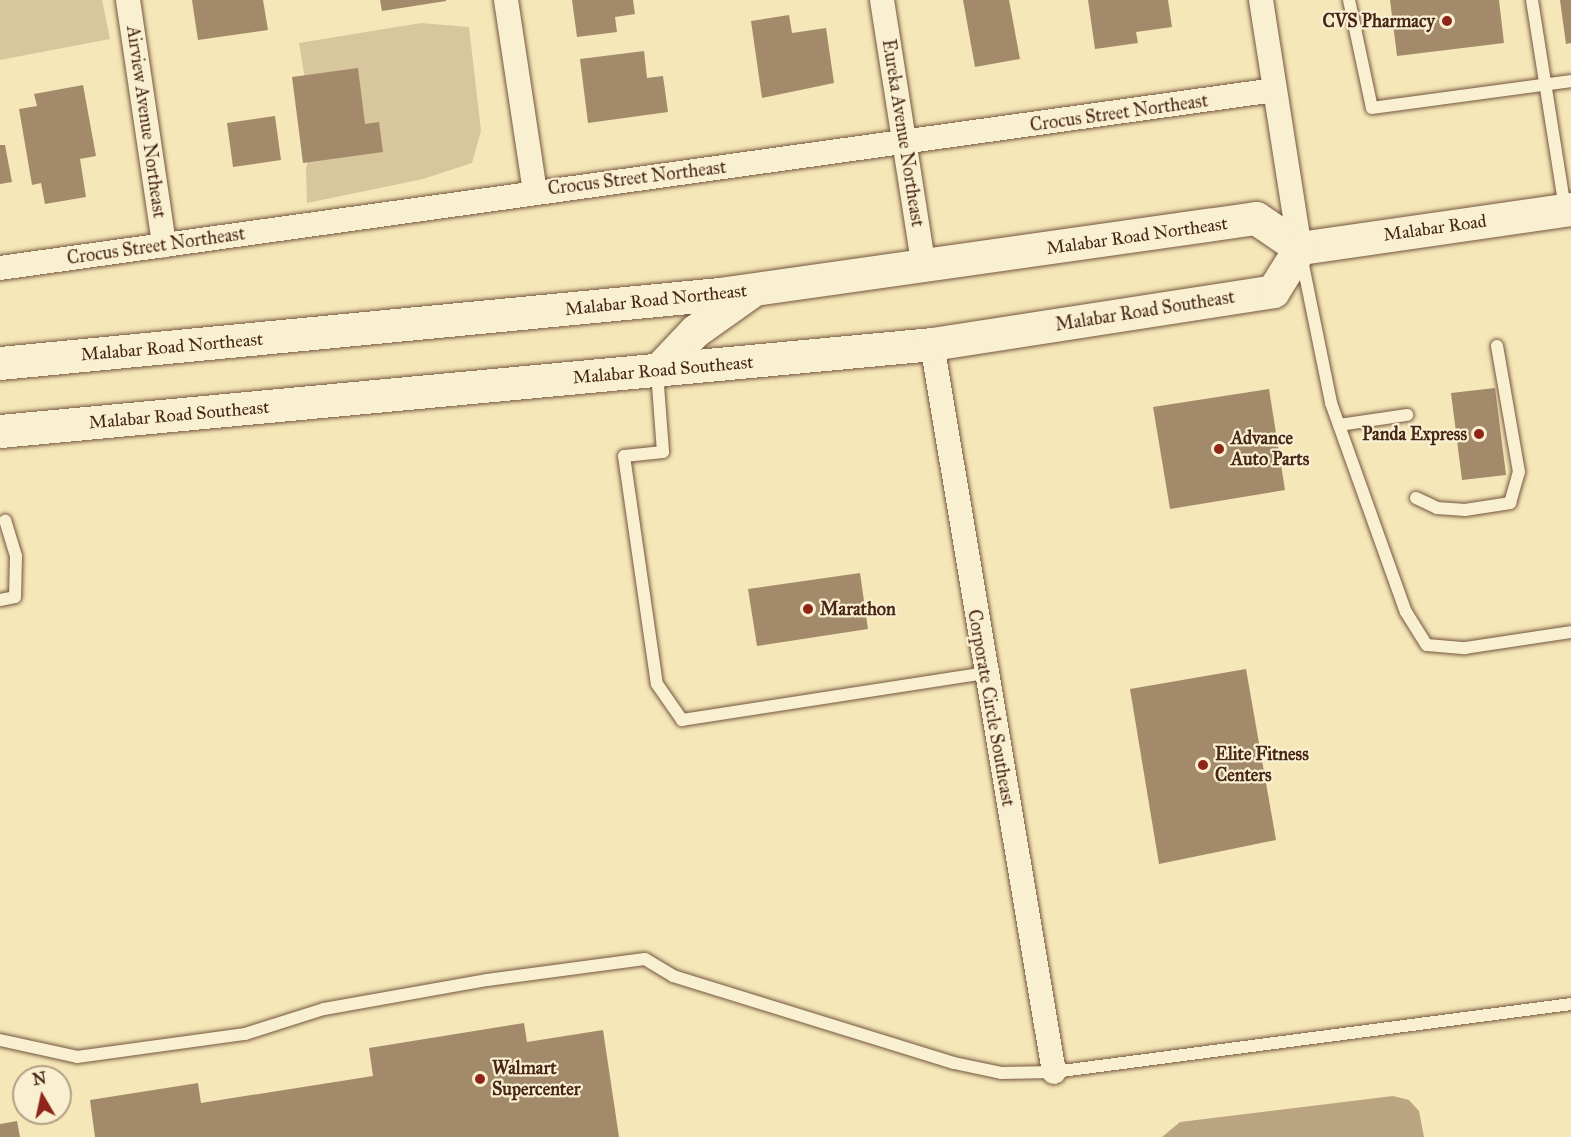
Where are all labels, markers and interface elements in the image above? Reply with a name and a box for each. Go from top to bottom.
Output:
place label: CVS Pharmacy [1323,10,1435,32]
marker: CVS Pharmacy [1440,14,1454,28]
street label: Airview Avenue Northeast [122,24,170,220]
street label: Eureka Avenue Northeast [878,38,928,228]
street label: Crocus Street Northeast [1029,90,1209,136]
street label: Crocus Street Northeast [547,156,727,200]
street label: Malabar Road [1382,210,1488,246]
street label: Malabar Road Northeast [1045,213,1229,259]
street label: Crocus Street Northeast [66,223,246,269]
street label: Malabar Road Northeast [564,280,748,320]
street label: Malabar Road Southeast [1054,286,1236,336]
street label: Malabar Road Northeast [80,328,264,366]
street label: Malabar Road Southeast [572,351,754,389]
street label: Malabar Road Southeast [88,396,270,434]
place label: Panda Express [1362,423,1467,445]
marker: Panda Express [1472,427,1486,441]
place label: Advance Auto Parts [1231,428,1309,470]
marker: Advance Auto Parts [1212,442,1226,456]
place label: Marathon [820,598,896,620]
marker: Marathon [801,602,815,616]
street label: Corporate Circle Southeast [963,608,1019,808]
place label: Elite Fitness Centers [1215,744,1309,786]
marker: Elite Fitness Centers [1196,758,1210,772]
place label: Walmart Supercenter [492,1058,580,1100]
north arrow [12,1065,72,1125]
text: N [31,1068,48,1089]
marker: Walmart Supercenter [473,1072,487,1086]

